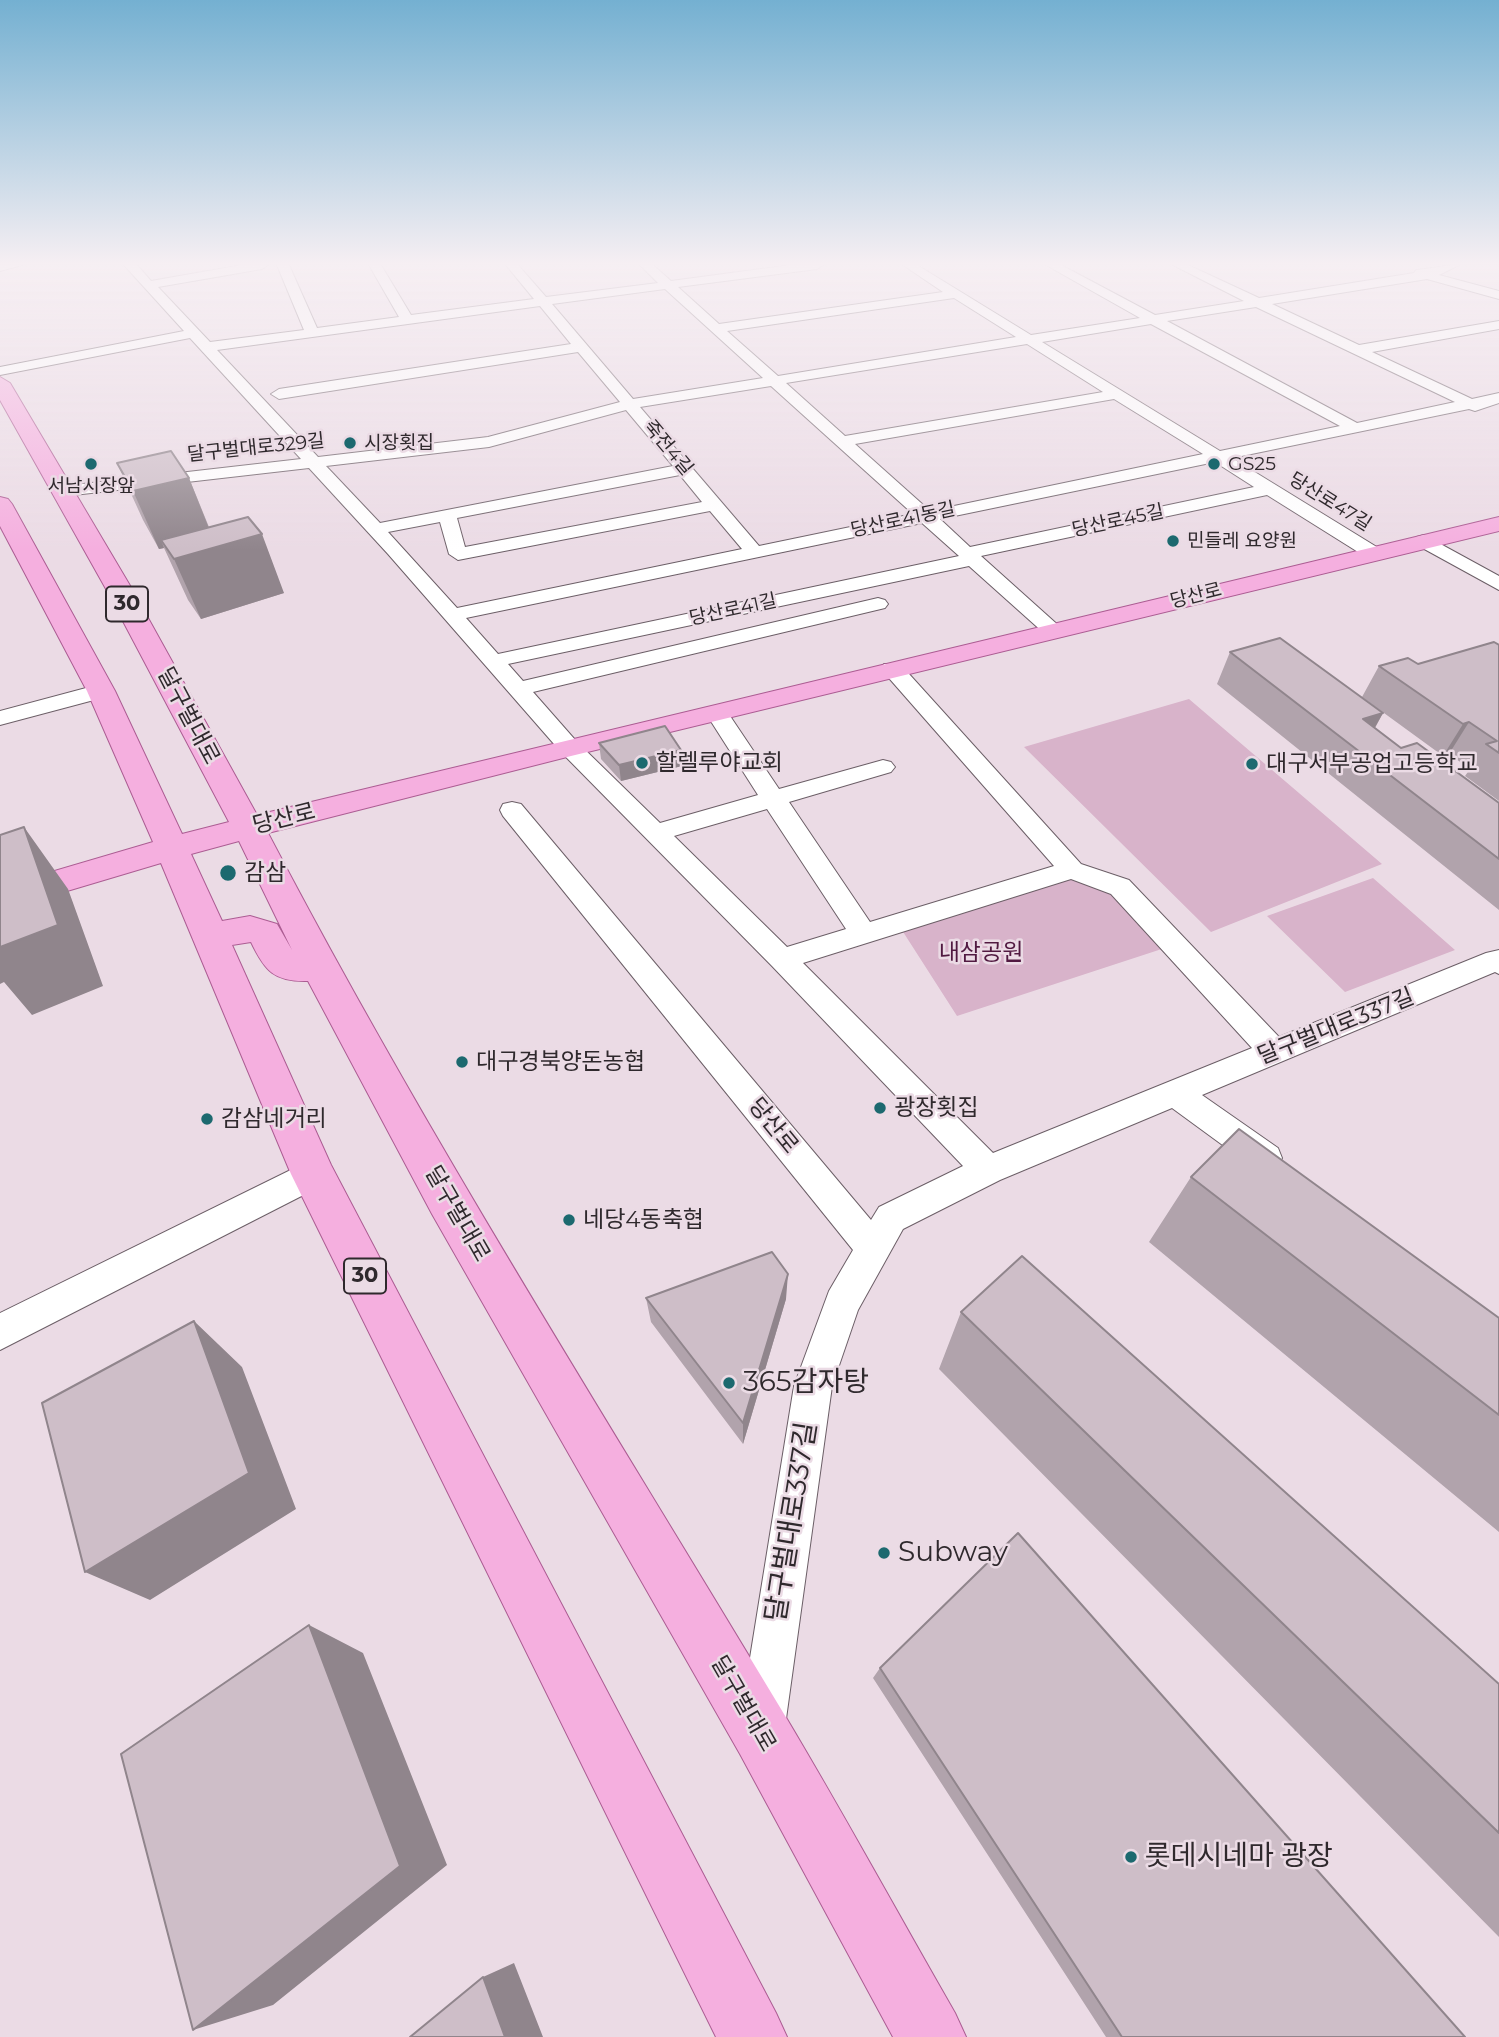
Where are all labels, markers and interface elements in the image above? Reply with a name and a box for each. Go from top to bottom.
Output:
street label: 죽전4길 [638,416,698,480]
street label: 달구벌대로329길 [186,429,326,467]
place label: 시장횟집 [364,432,434,454]
marker: 시장횟집 [342,435,358,451]
place label: GS25 [1228,453,1276,475]
marker: 서남시장앞 [83,456,99,472]
marker: GS25 [1206,456,1222,472]
street label: 당산로47길 [1285,468,1375,536]
place label: 서남시장앞 [47,475,135,497]
street label: 당산로41동길 [849,498,957,542]
street label: 당산로45길 [1070,500,1166,542]
place label: 민들레 요양원 [1187,530,1297,552]
marker: 민들레 요양원 [1165,533,1181,549]
street label: 당산로 [1168,579,1224,613]
road number: 30 [106,586,148,622]
street label: 당산로41길 [687,590,779,630]
street label: 달구벌대로 [151,663,225,769]
place label: 할렐루야교회 [656,749,783,777]
place label: 대구서부공업고등학교 [1266,750,1478,778]
marker: 할렐루야교회 [634,755,650,771]
marker: 대구서부공업고등학교 [1244,756,1260,772]
street label: 당산로 [250,798,318,840]
place label: 감삼 [244,859,286,887]
marker: 감삼 [218,863,238,883]
park label: 내삼공원 [939,939,1023,967]
street label: 달구벌대로337길 [1254,983,1418,1071]
place label: 대구경북양돈농협 [476,1048,645,1076]
marker: 대구경북양돈농협 [454,1054,470,1070]
street label: 당산로 [742,1093,804,1159]
place label: 광장횟집 [894,1094,979,1122]
marker: 광장횟집 [872,1100,888,1116]
place label: 감삼네거리 [221,1105,327,1133]
marker: 감삼네거리 [199,1111,215,1127]
street label: 달구벌대로 [419,1161,495,1267]
place label: 네당4동축협 [583,1206,704,1234]
marker: 네당4동축협 [561,1212,577,1228]
road number: 30 [344,1258,386,1294]
place label: 365감자탕 [743,1366,869,1400]
marker: 365감자탕 [721,1375,737,1391]
street label: 달구벌대로337길 [760,1420,824,1624]
place label: Subway [898,1536,1008,1570]
marker: Subway [876,1545,892,1561]
street label: 달구벌대로 [705,1651,781,1757]
place label: 롯데시네마 광장 [1145,1840,1333,1874]
marker: 롯데시네마 광장 [1123,1849,1139,1865]

